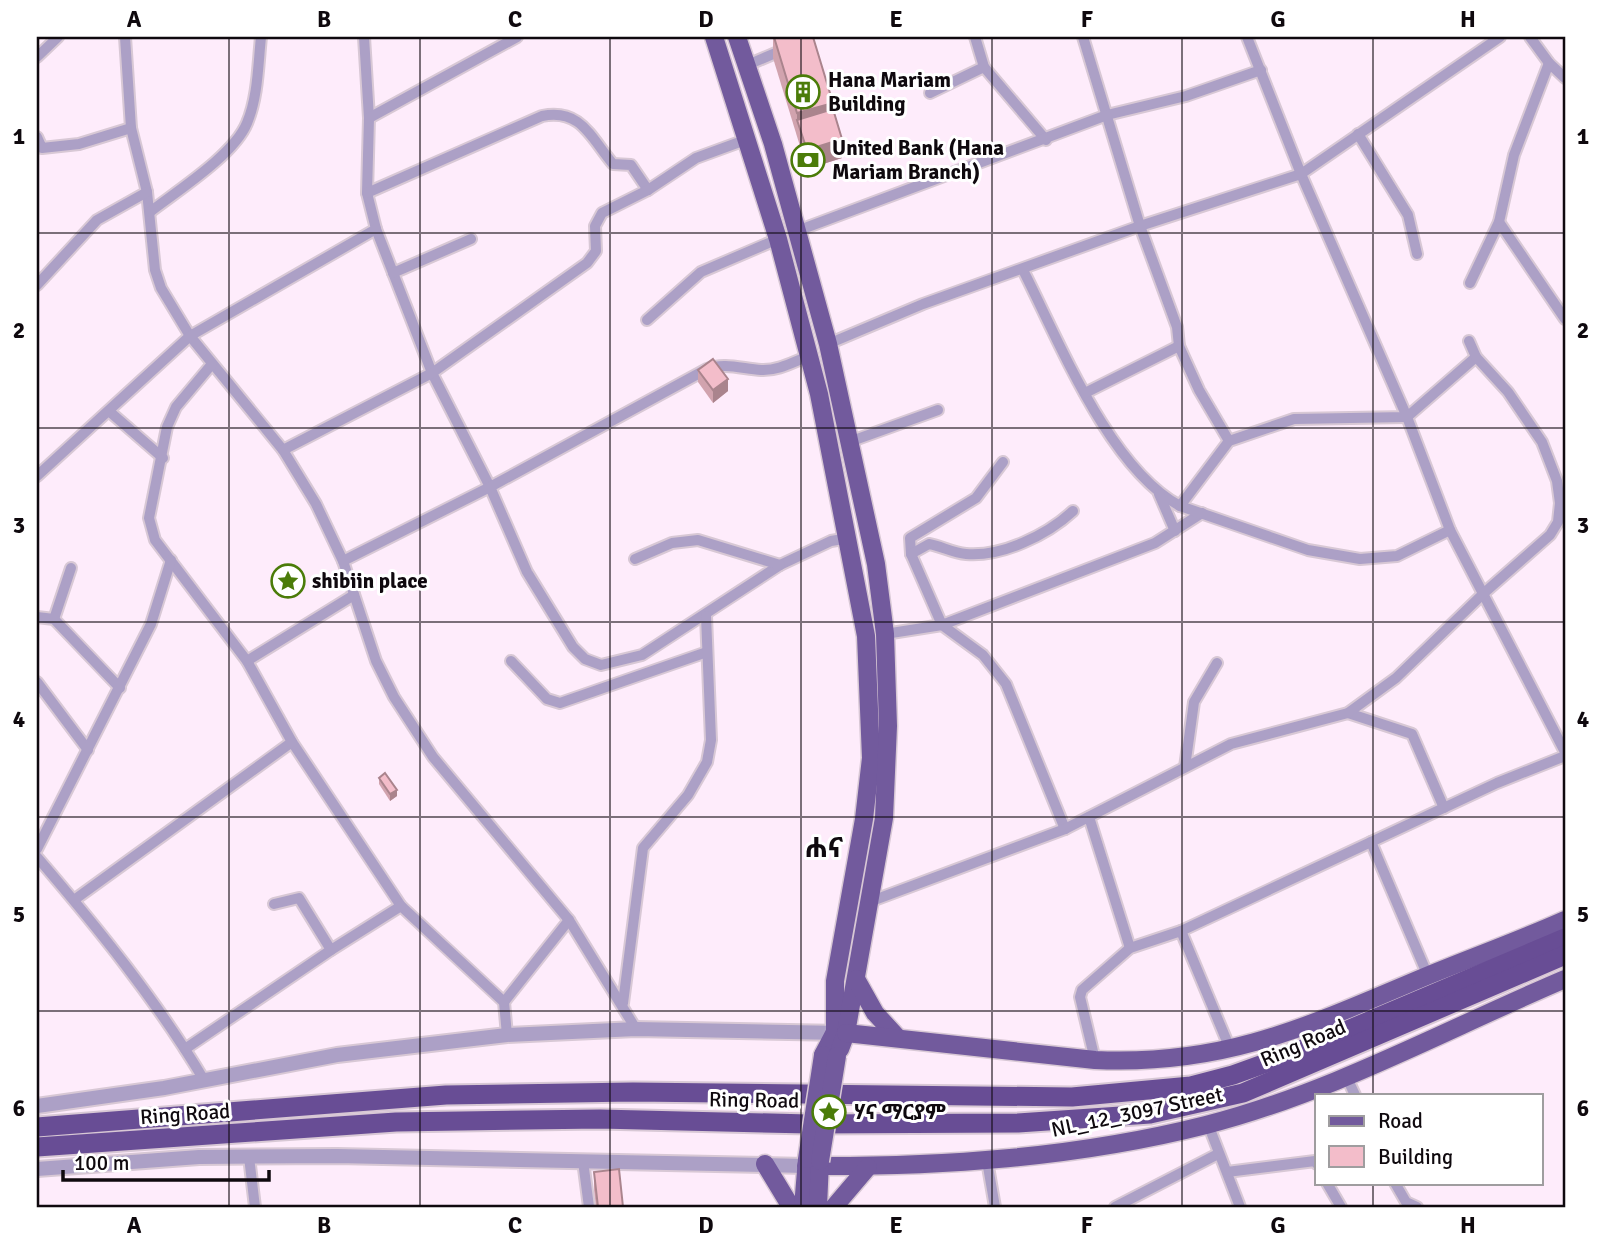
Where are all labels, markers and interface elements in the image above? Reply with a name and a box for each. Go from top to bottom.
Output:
text: A [127,5,142,34]
text: B [317,5,331,34]
text: C [508,5,522,34]
text: D [698,5,714,34]
text: E [889,5,903,34]
text: F [1081,5,1093,34]
text: G [1270,5,1286,34]
text: H [1460,5,1476,34]
place label: Hana Mariam Building [828,67,951,117]
building icon: Hana Mariam Building [784,73,822,111]
text: 1 [13,122,25,151]
text: 1 [1577,122,1589,151]
place label: United Bank (Hana Mariam Branch) [832,135,1004,185]
bank icon: United Bank (Hana Mariam Branch) [789,141,827,179]
text: 2 [13,316,25,345]
text: 2 [1577,316,1589,345]
text: 3 [13,511,25,540]
text: 3 [1577,511,1589,540]
place icon: shibiin place [269,562,307,600]
place label: shibiin place [312,568,428,594]
text: 4 [13,705,25,734]
text: 4 [1577,705,1589,734]
district label: ሐና [805,831,843,865]
text: 5 [13,900,25,929]
text: 5 [1577,900,1589,929]
street label: Ring Road [1256,1013,1350,1073]
street label: NL_12_3097 Street [1049,1081,1225,1143]
street label: Ring Road [709,1086,799,1114]
place icon: ሃና ማርያም [810,1093,848,1131]
text: 6 [13,1094,25,1123]
legend [1315,1094,1542,1184]
text: 6 [1577,1094,1589,1123]
street label: Ring Road [139,1098,231,1130]
place label: ሃና ማርያም [854,1099,946,1125]
text: Road [1378,1108,1423,1134]
scale bar [63,1139,270,1183]
text: Building [1378,1144,1453,1170]
text: 100 m [74,1150,129,1176]
text: A [127,1211,142,1240]
text: B [317,1211,331,1240]
text: C [508,1211,522,1240]
text: D [698,1211,714,1240]
text: E [889,1211,903,1240]
text: F [1081,1211,1093,1240]
text: G [1270,1211,1286,1240]
text: H [1460,1211,1476,1240]

